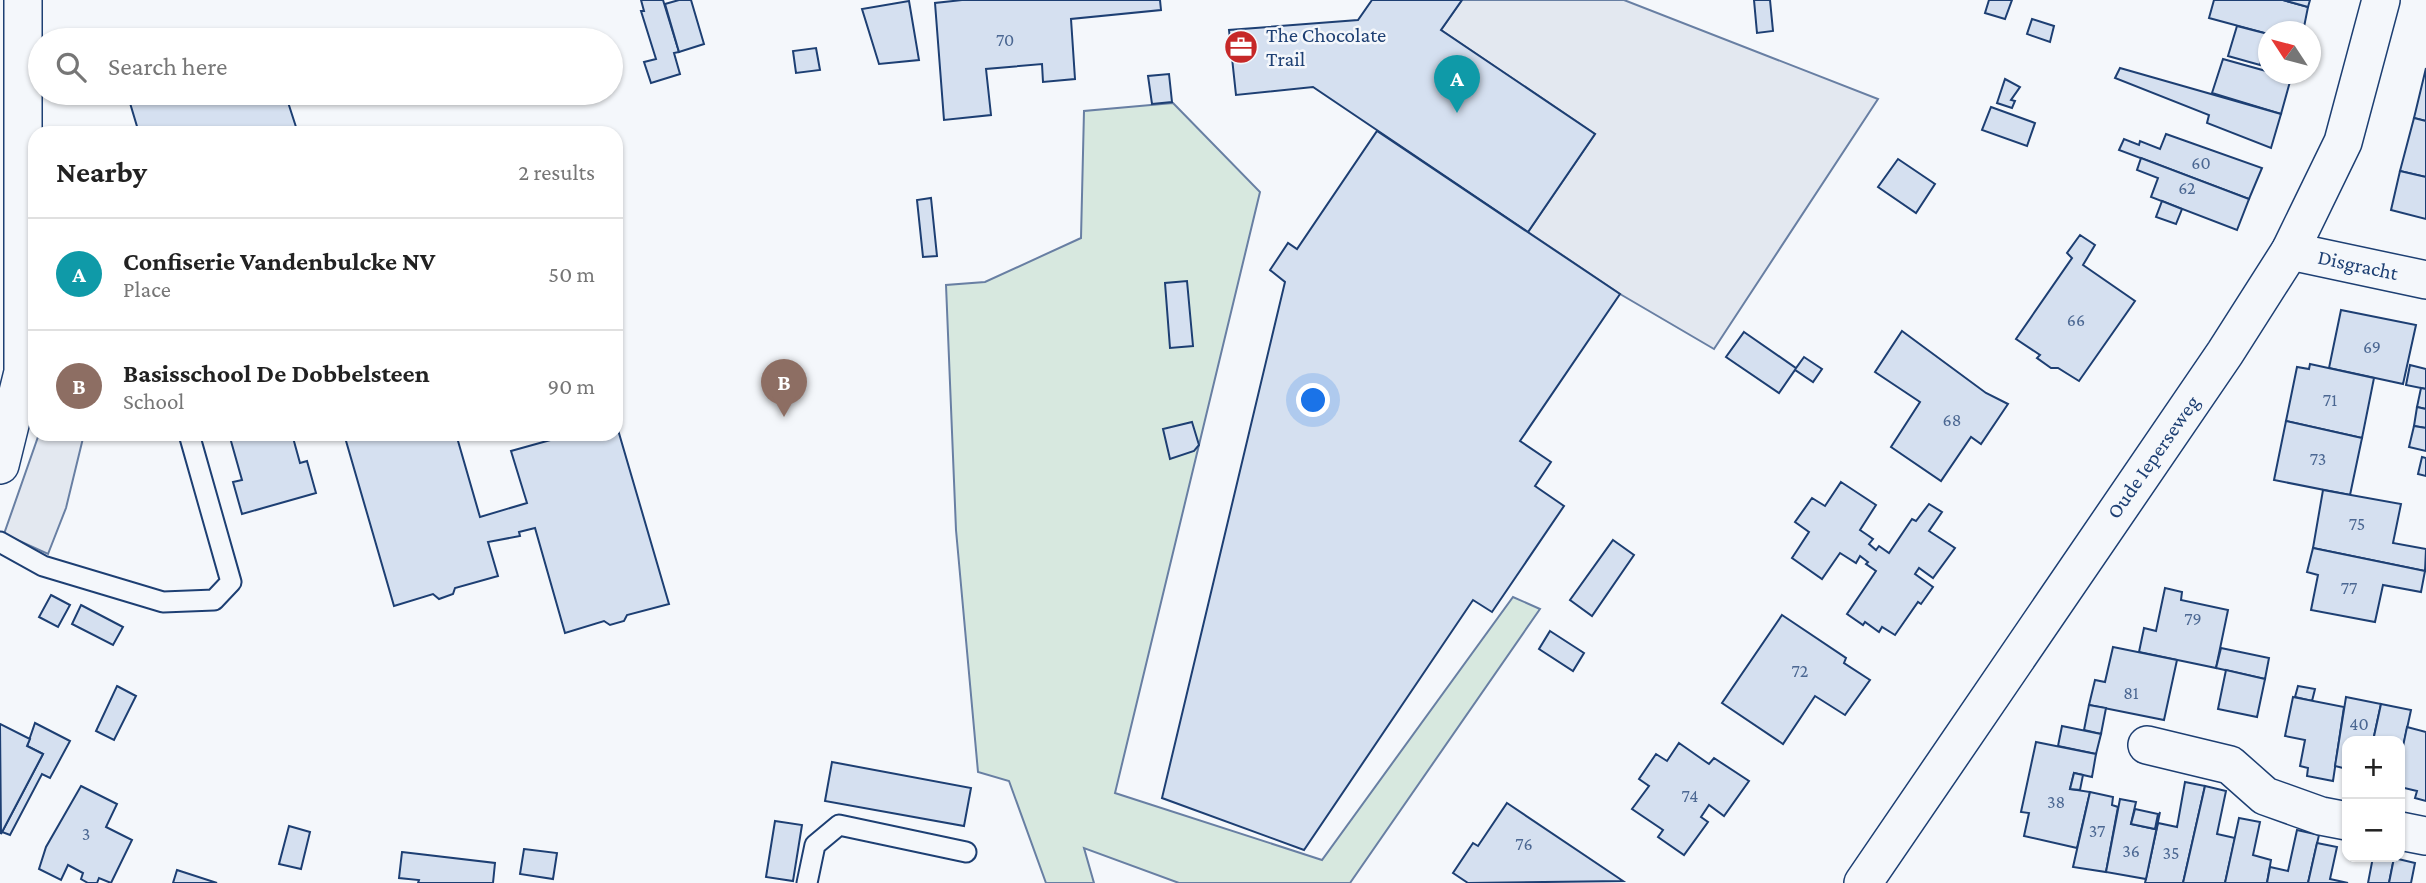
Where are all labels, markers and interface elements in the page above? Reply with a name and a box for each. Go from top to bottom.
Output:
north arrow [2258,21,2321,84]
place label: The Chocolate Trail [1266,23,1386,71]
search box [28,28,623,105]
office icon: The Chocolate Trail [1222,28,1260,66]
house number: 70 [996,30,1014,50]
icon: search [52,48,90,86]
text: Search here [108,52,227,81]
pin: A [1434,55,1480,113]
house number: 60 [2191,153,2211,173]
text: Nearby [56,155,147,188]
text: 2 results [518,159,595,185]
house number: 62 [2178,178,2196,198]
street label: Disgracht [2316,245,2401,285]
text: Confiserie Vandenbulcke NV [123,247,435,276]
text: A [72,261,86,287]
text: 50 m [548,261,595,287]
text: Place [123,276,171,302]
house number: 66 [2067,310,2085,330]
house number: 69 [2363,337,2381,357]
text: Basisschool De Dobbelsteen [123,359,430,388]
pin: B [761,359,807,417]
text: B [72,373,86,399]
text: 90 m [548,373,595,399]
your location [1296,383,1330,417]
text: School [123,388,184,414]
house number: 71 [2323,390,2337,410]
street label: Oude Ieperseweg [2102,391,2204,523]
house number: 68 [1943,410,1961,430]
house number: 73 [2310,449,2326,469]
house number: 75 [2349,514,2365,534]
house number: 77 [2341,578,2357,598]
house number: 79 [2184,609,2202,629]
house number: 72 [1792,661,1808,681]
house number: 81 [2123,683,2139,703]
house number: 40 [2349,714,2369,734]
map controls [2342,736,2405,862]
button: + [2342,736,2405,799]
house number: 74 [1682,786,1698,806]
house number: 38 [2047,792,2065,812]
button: − [2342,799,2405,862]
house number: 37 [2089,821,2105,841]
house number: 3 [82,824,90,844]
house number: 76 [1515,834,1533,854]
house number: 36 [2122,841,2140,861]
house number: 35 [2162,843,2180,863]

